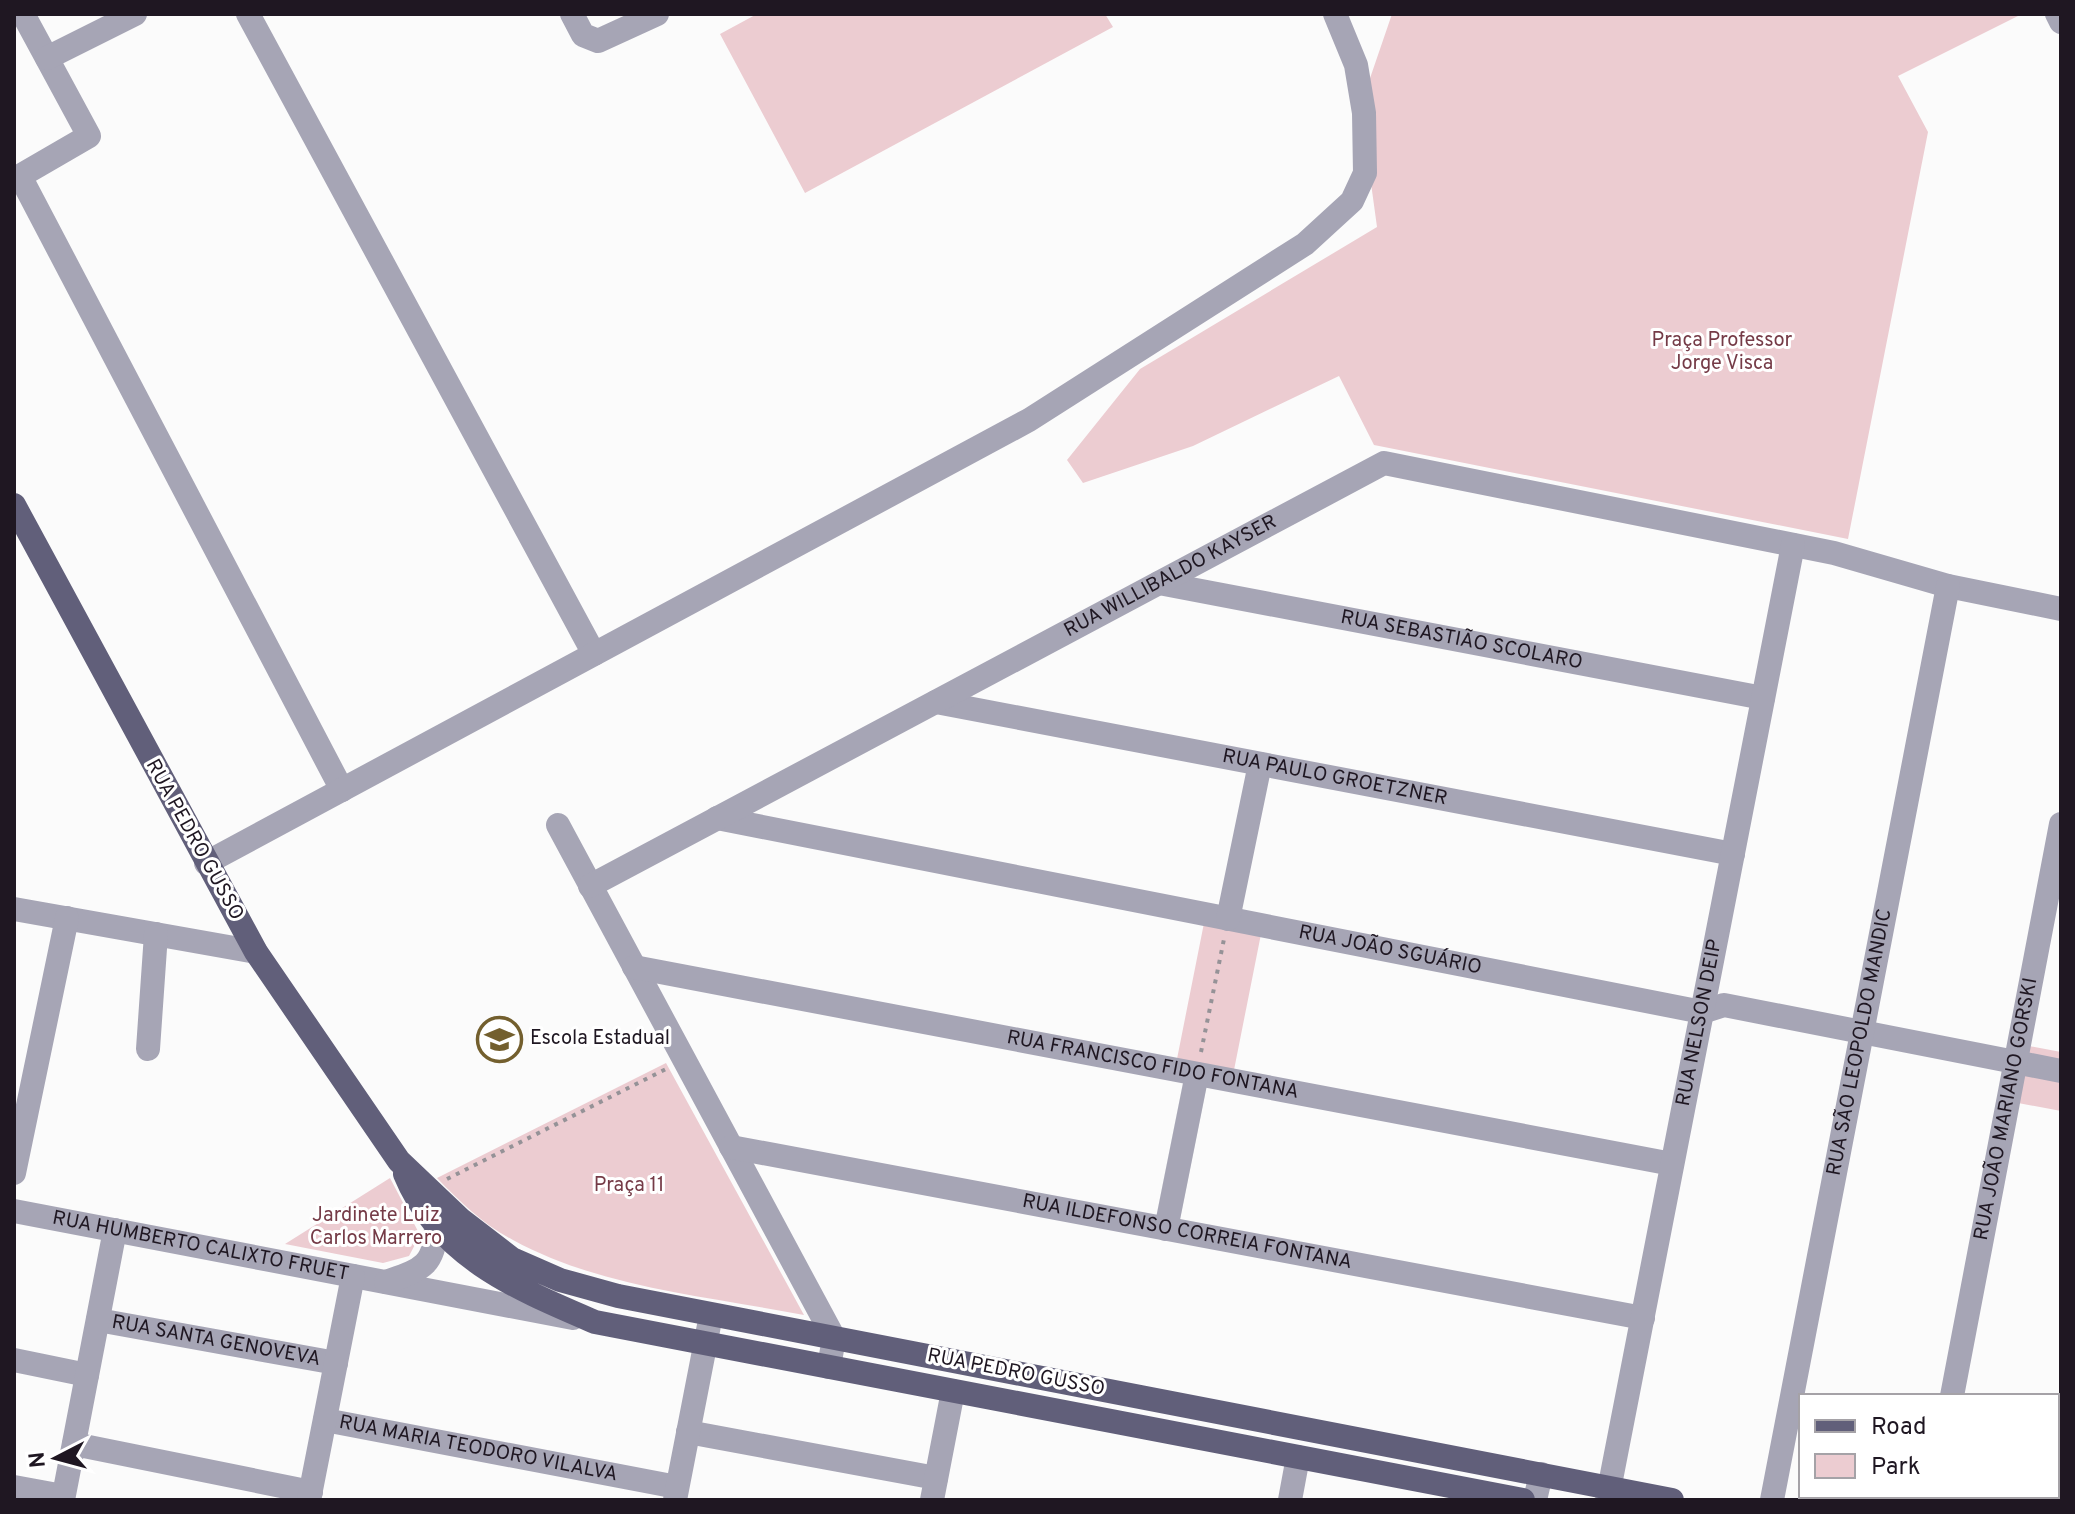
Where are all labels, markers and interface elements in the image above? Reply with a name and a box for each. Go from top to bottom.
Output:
park label: Praça Professor Jorge Visca [1652,328,1793,377]
street label: RUA WILLIBALDO KAYSER [1060,509,1282,644]
street label: RUA SEBASTIÃO SCOLARO [1338,605,1585,676]
street label: RUA PAULO GROETZNER [1220,744,1450,812]
street label: RUA PEDRO GUSSO [139,755,249,925]
street label: RUA SÃO LEOPOLDO MANDIC [1822,907,1899,1178]
street label: RUA JOÃO SGUÁRIO [1296,920,1484,981]
street label: RUA NELSON DEIP [1671,937,1729,1109]
street label: RUA JOÃO MARIANO GORSKI [1969,976,2044,1243]
school or university icon: Escola Estadual [475,1015,523,1063]
street label: RUA FRANCISCO FIDO FONTANA [1004,1025,1301,1106]
place label: Escola Estadual [530,1026,670,1052]
park label: Praça 11 [594,1173,664,1199]
street label: RUA ILDEFONSO CORREIA FONTANA [1020,1189,1354,1276]
park label: Jardinete Luiz Carlos Marrero [310,1203,442,1252]
street label: RUA HUMBERTO CALIXTO FRUET [50,1206,351,1288]
street label: RUA SANTA GENOVEVA [110,1310,323,1373]
street label: RUA PEDRO GUSSO [925,1343,1107,1403]
legend [1799,1394,2059,1498]
street label: RUA MARIA TEODORO VILALVA [337,1410,620,1488]
text: Road [1871,1413,1927,1443]
north arrow [16,1418,96,1498]
text: N [24,1451,53,1469]
text: Park [1871,1453,1921,1483]

